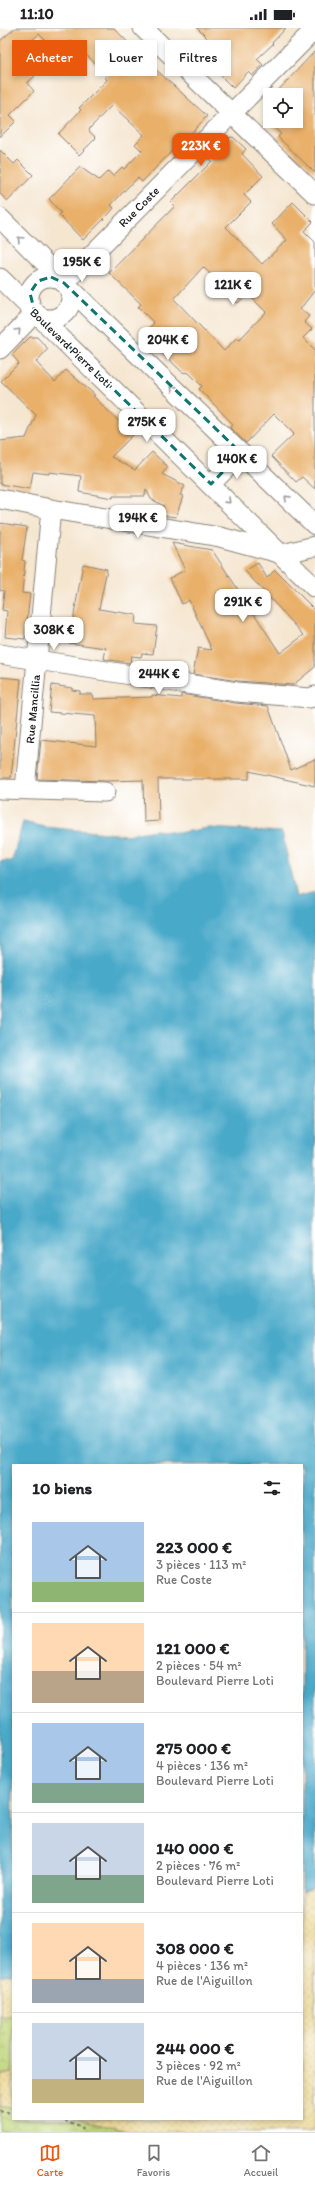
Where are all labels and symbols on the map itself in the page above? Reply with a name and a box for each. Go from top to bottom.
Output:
pin: 223K € [168,133,234,167]
street label: Rue Coste [116,184,162,230]
one-way arrow [17,236,25,244]
pin: 195K € [49,249,115,283]
pin: 121K € [200,272,266,306]
street label: Boulevard Pierre Loti [27,305,115,391]
pin: 204K € [135,327,201,361]
one-way arrow [13,328,21,336]
one-way arrow [170,385,178,393]
pin: 275K € [114,409,180,443]
pin: 140K € [204,446,270,480]
one-way arrow [284,495,292,503]
one-way arrow [223,496,231,504]
pin: 194K € [105,505,171,539]
pin: 291K € [210,589,276,623]
pin: 308K € [21,617,87,651]
pin: 244K € [126,661,192,695]
street label: Rue Mancillia [23,673,43,744]

